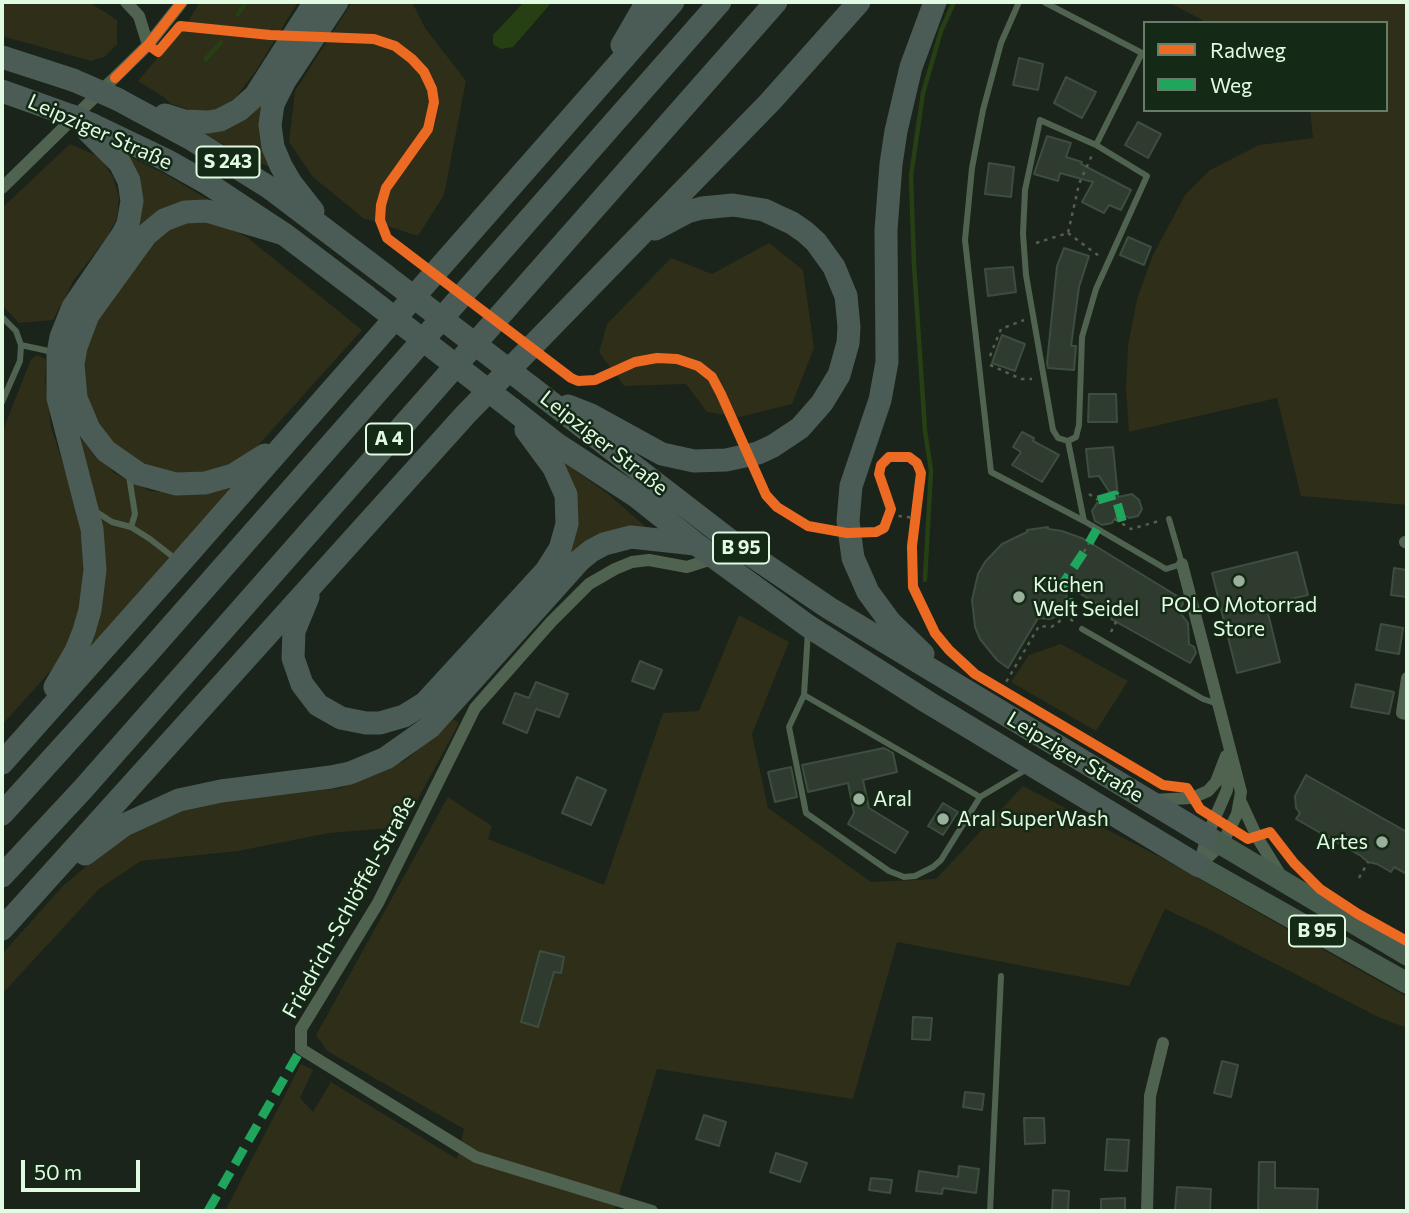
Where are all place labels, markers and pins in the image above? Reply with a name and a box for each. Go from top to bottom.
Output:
place label: Küchen Welt Seidel [1033,572,1139,622]
marker: POLO Motorrad Store [1231,573,1247,589]
marker: Küchen Welt Seidel [1011,589,1027,605]
place label: POLO Motorrad Store [1161,592,1317,642]
place label: Aral [873,786,912,812]
marker: Aral [851,791,867,807]
place label: Aral SuperWash [957,806,1109,832]
marker: Aral SuperWash [935,811,951,827]
place label: Artes [1316,829,1368,855]
marker: Artes [1374,834,1390,850]

